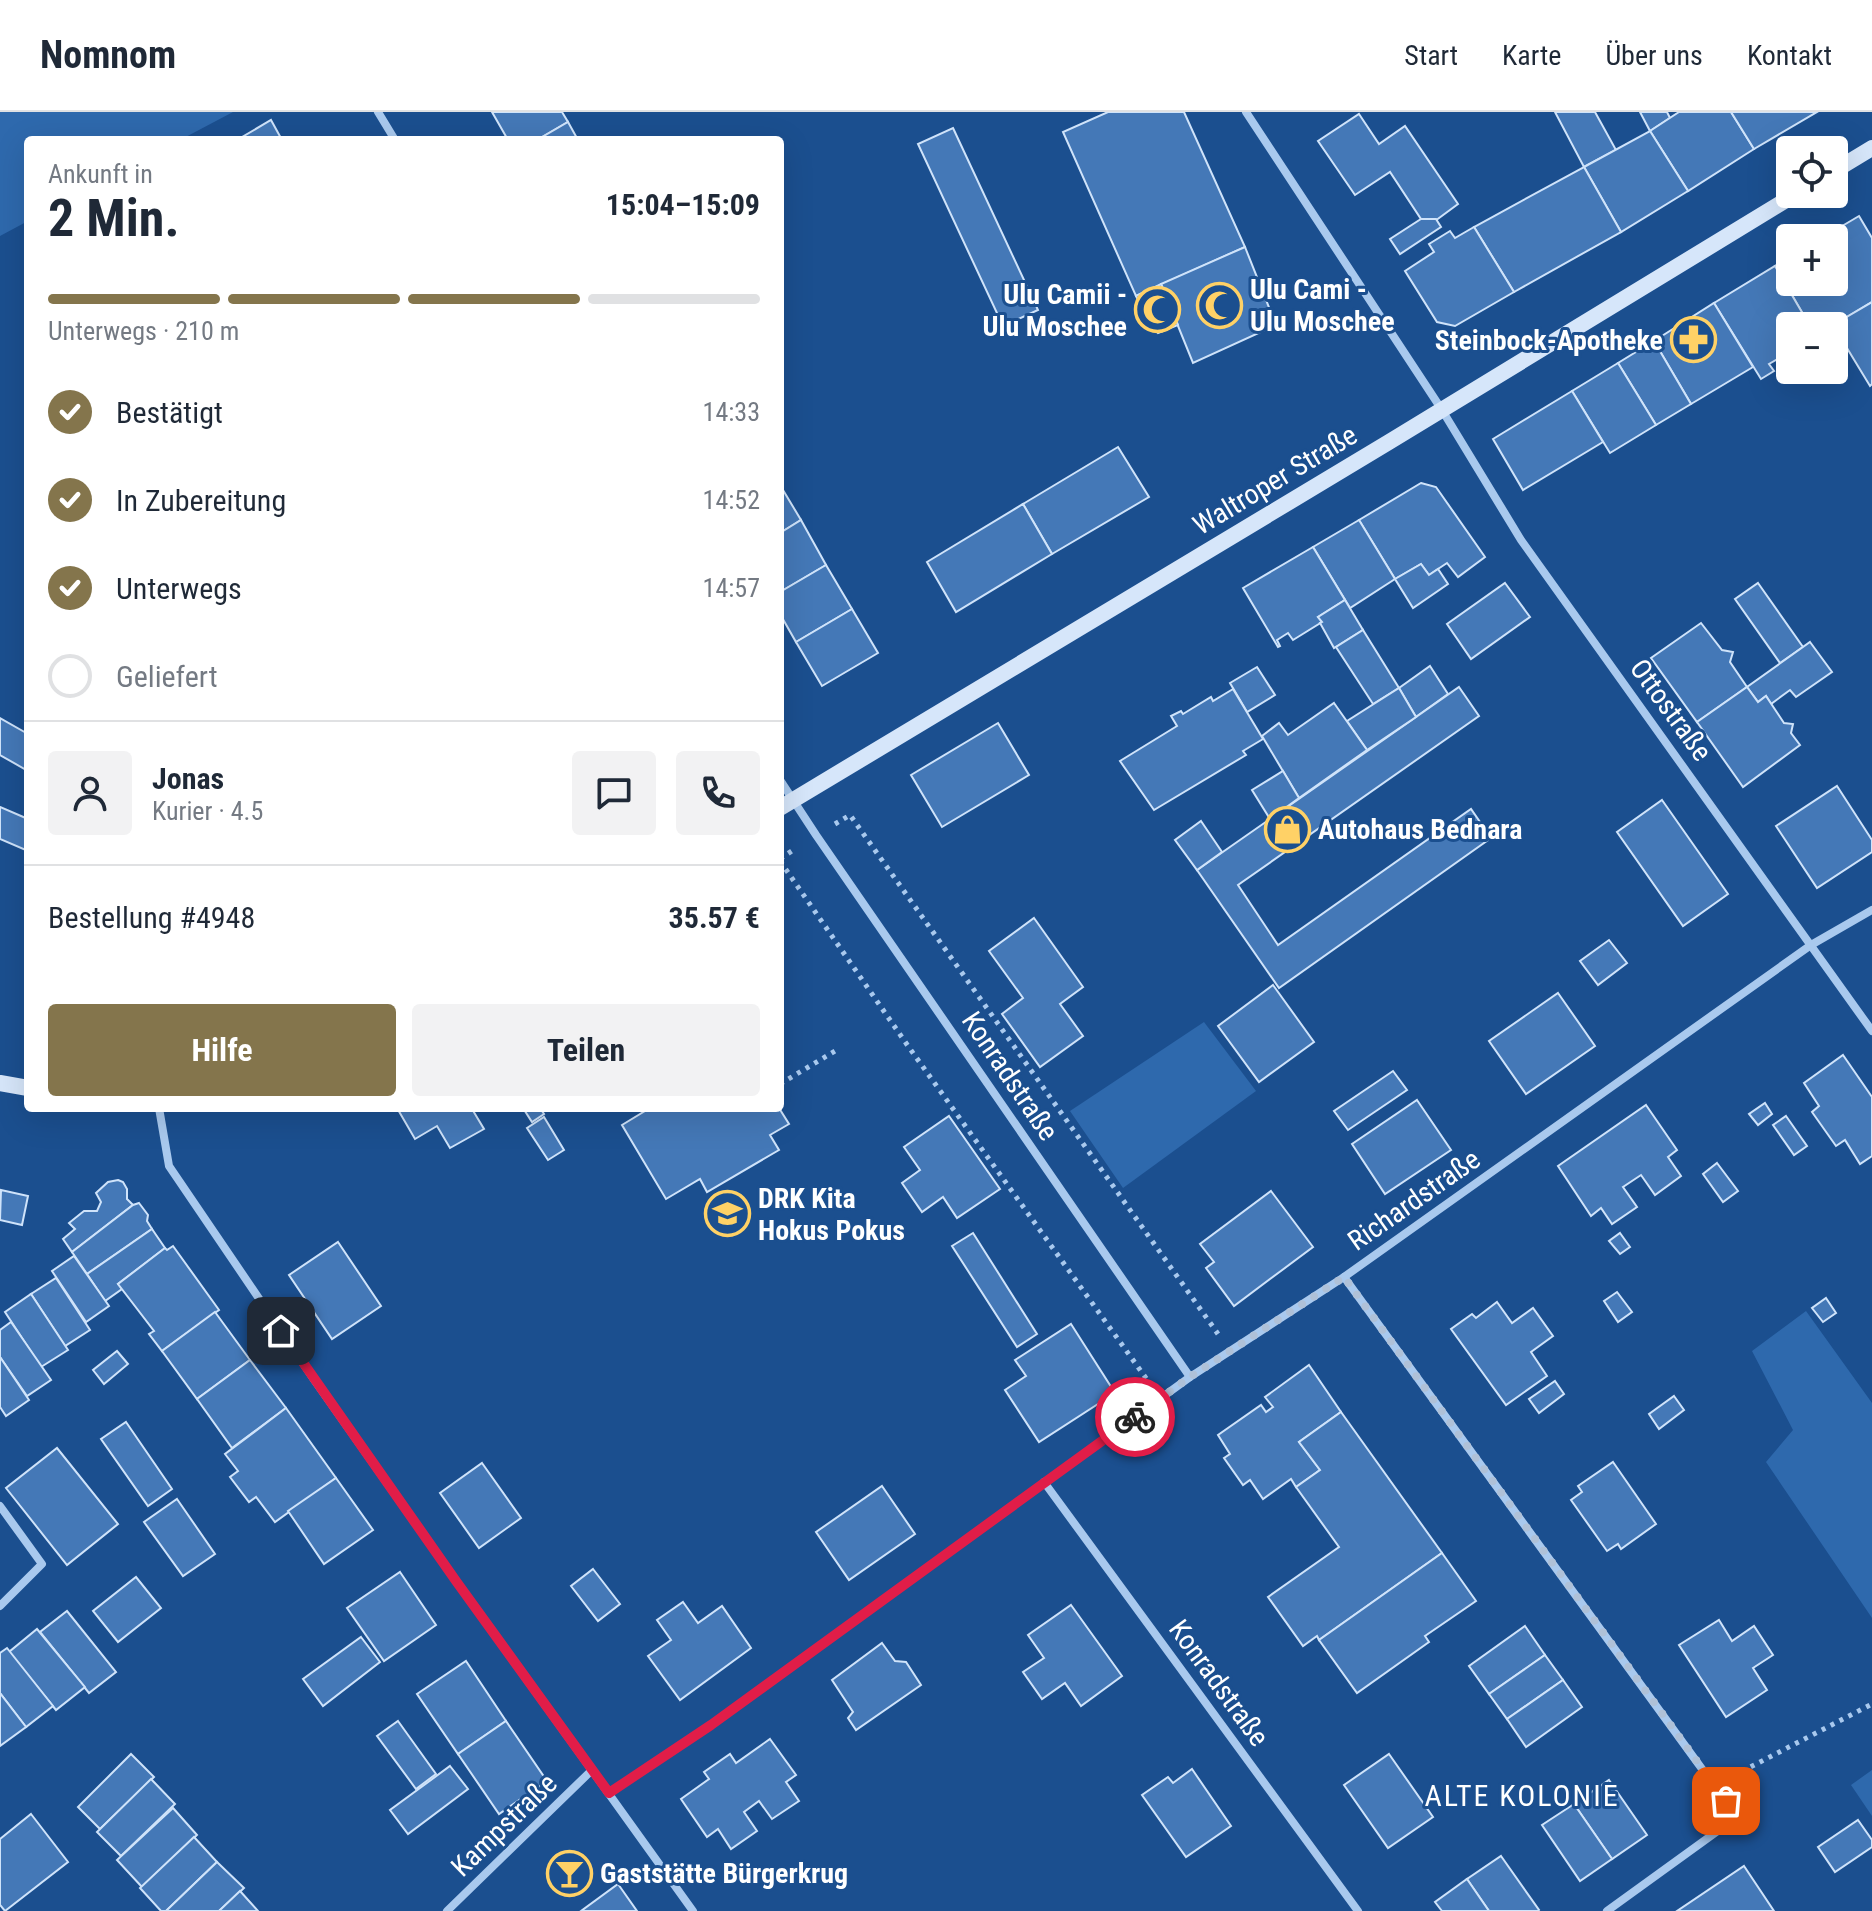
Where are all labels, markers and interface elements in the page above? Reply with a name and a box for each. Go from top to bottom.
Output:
text: Nomnom [40,33,176,77]
text: Start [1404,39,1458,72]
text: Karte [1502,39,1561,72]
text: Über uns [1605,39,1703,72]
text: Kontakt [1747,39,1832,72]
map controls [1776,136,1848,384]
button: locate [1776,136,1848,208]
text: Ankunft in [48,159,153,189]
text: 15:04–15:09 [606,187,760,222]
text: 2 Min. [48,188,180,249]
button: + [1776,224,1848,296]
place label: Ulu Cami - Ulu Moschee [1250,273,1395,338]
place label: Ulu Camii - Ulu Moschee [982,278,1127,343]
mosque icon: Ulu Cami - Ulu Moschee [1195,281,1243,329]
mosque icon: Ulu Camii - Ulu Moschee [1134,286,1182,334]
button: − [1776,312,1848,384]
text: Unterwegs · 210 m [48,316,239,346]
pharmacy icon: Steinbock-Apotheke [1670,316,1718,364]
place label: Steinbock-Apotheke [1435,324,1663,357]
icon: check [48,390,92,434]
text: Bestätigt [116,395,223,430]
text: 14:33 [703,397,760,427]
street label: Waltroper Straße [1187,418,1363,542]
icon: check [48,478,92,522]
text: In Zubereitung [116,483,286,518]
text: 14:52 [703,485,760,515]
icon: check [48,566,92,610]
text: Unterwegs [116,571,242,606]
text: 14:57 [703,573,760,603]
street label: Ottostraße [1623,653,1719,767]
text: Geliefert [116,659,218,694]
button: person [48,751,132,835]
button: chat [572,751,656,835]
button: phone [676,751,760,835]
text: Jonas [152,761,224,796]
text: Kurier · 4.5 [152,796,263,826]
shop icon: Autohaus Bednara [1263,805,1311,853]
place label: Autohaus Bednara [1318,813,1522,846]
text: Bestellung #4948 [48,900,255,935]
text: 35.57 € [669,900,760,935]
button: Hilfe [48,1004,396,1096]
button: Teilen [412,1004,760,1096]
street label: Konradstraße [955,1005,1065,1147]
street label: Richardstraße [1342,1142,1486,1258]
place label: DRK Kita Hokus Pokus [758,1182,905,1247]
school or university icon: DRK Kita Hokus Pokus [703,1190,751,1238]
pin [247,1297,315,1365]
icon: home [259,1309,303,1353]
courier [1095,1377,1175,1457]
icon: bike [1113,1395,1157,1439]
street label: Konradstraße [1162,1613,1276,1753]
street label: Kampstraße [444,1767,564,1883]
pin [1692,1767,1760,1835]
district label: ALTE KOLONIE [1424,1778,1620,1813]
icon: bag [1704,1779,1748,1823]
bar icon: Gaststätte Bürgerkrug [545,1849,593,1897]
place label: Gaststätte Bürgerkrug [600,1857,848,1890]

